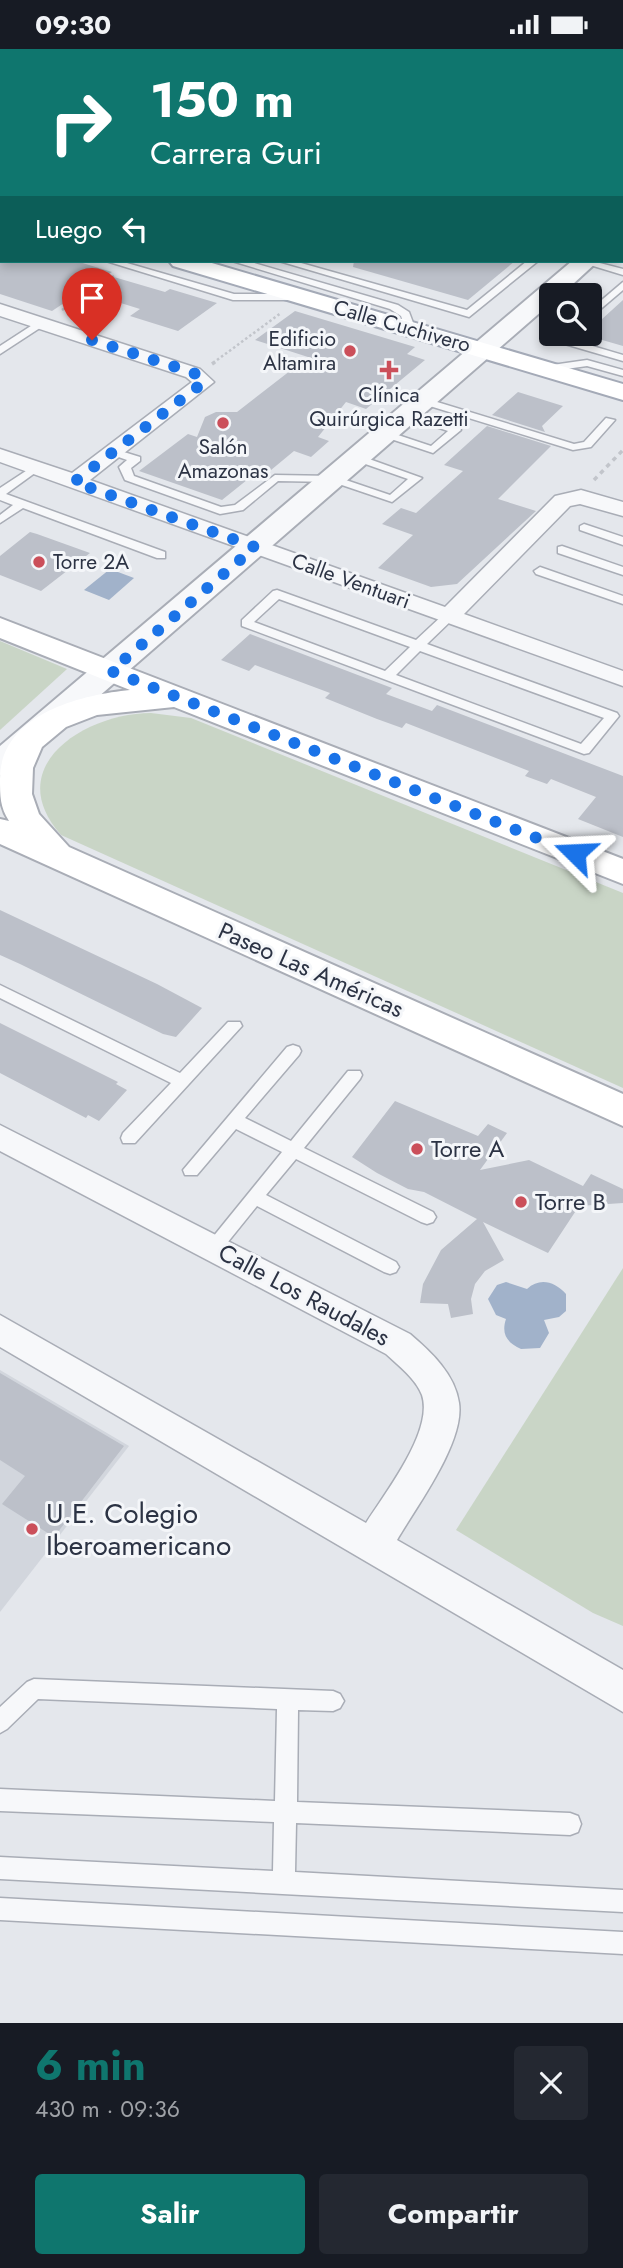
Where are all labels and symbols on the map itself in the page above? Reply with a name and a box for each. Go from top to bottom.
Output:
pin [62,268,122,340]
street label: Calle Cuchivero [330,292,474,360]
place label: Edificio Altamira [263,324,336,378]
marker: Edificio Altamira [342,343,358,359]
marker: Clínica Quirúrgica Razetti [379,360,399,380]
place label: Clínica Quirúrgica Razetti [309,380,469,434]
marker: Salón Amazonas [215,415,231,431]
place label: Salón Amazonas [178,432,268,486]
street label: Calle Ventuari [288,546,414,616]
place label: Torre 2A [53,547,129,577]
marker: Torre 2A [31,554,47,570]
position arrow [538,816,612,890]
street label: Paseo Las Américas [213,913,409,1026]
place label: Torre A [431,1131,505,1166]
marker: Torre A [409,1141,425,1157]
place label: Torre B [535,1184,606,1219]
marker: Torre B [513,1194,529,1210]
street label: Calle Los Raudales [212,1235,396,1355]
place label: U.E. Colegio Iberoamericano [46,1493,231,1566]
marker: U.E. Colegio Iberoamericano [24,1521,40,1537]

